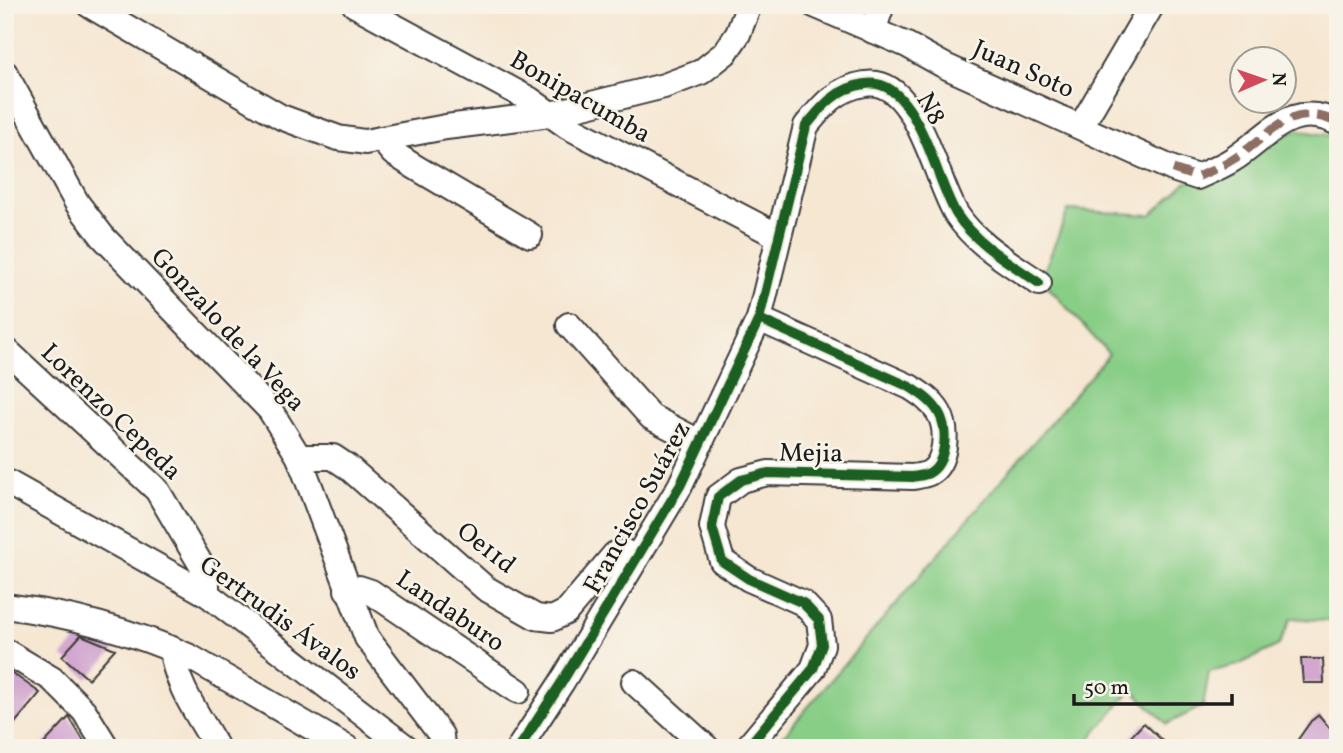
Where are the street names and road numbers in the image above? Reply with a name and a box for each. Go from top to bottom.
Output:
street label: Juan Soto [967,31,1080,108]
street label: Bonipacumba [503,43,657,153]
street label: N8 [907,86,954,132]
street label: Gonzalo de la Vega [142,240,313,420]
street label: Lorenzo Cepeda [32,336,189,489]
street label: Francisco Suárez [575,415,700,601]
street label: Mejia [779,435,843,473]
street label: Oe11d [449,514,523,583]
street label: Gertrudis Ávalos [192,548,368,690]
street label: Landaburo [388,562,511,661]

